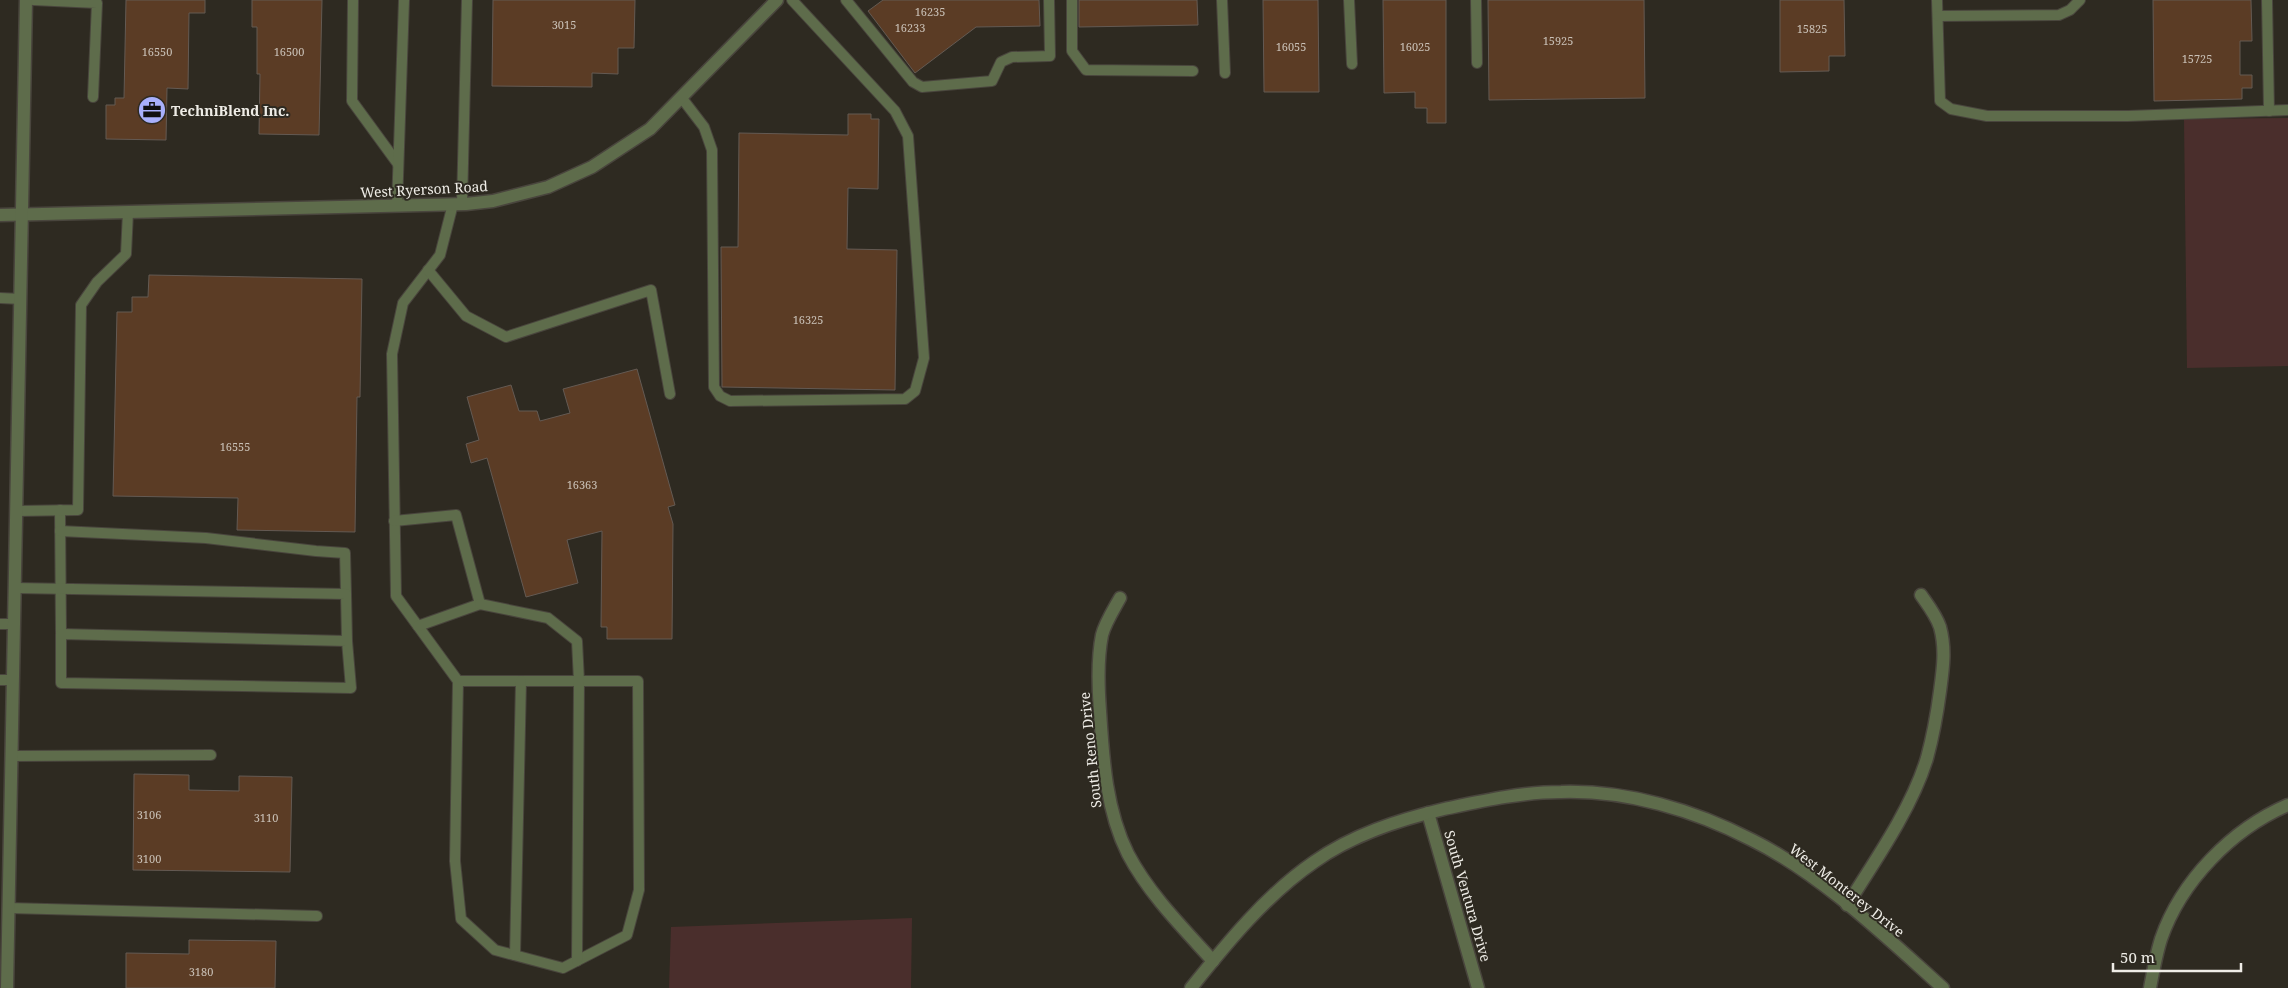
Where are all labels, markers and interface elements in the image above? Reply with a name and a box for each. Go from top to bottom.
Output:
house number: 16235 [915,4,945,19]
house number: 3015 [552,17,576,32]
house number: 16233 [895,20,925,35]
house number: 15825 [1797,21,1827,36]
house number: 15925 [1543,33,1573,48]
house number: 16055 [1276,39,1306,54]
house number: 16025 [1400,39,1430,54]
house number: 16550 [142,44,172,59]
house number: 16500 [274,44,304,59]
house number: 15725 [2182,51,2212,66]
office icon: TechniBlend Inc. [137,95,167,125]
place label: TechniBlend Inc. [171,101,289,120]
street label: West Ryerson Road [360,176,489,202]
house number: 16325 [793,312,823,327]
house number: 16555 [220,439,250,454]
house number: 16363 [567,477,597,492]
street label: South Reno Drive [1074,691,1106,809]
house number: 3106 [137,807,161,822]
house number: 3110 [254,810,278,825]
street label: South Ventura Drive [1440,828,1496,964]
street label: West Monterey Drive [1785,839,1909,941]
house number: 3100 [137,851,161,866]
scale bar [2113,940,2240,972]
text: 50 m [2120,947,2155,967]
house number: 3180 [189,964,213,979]

